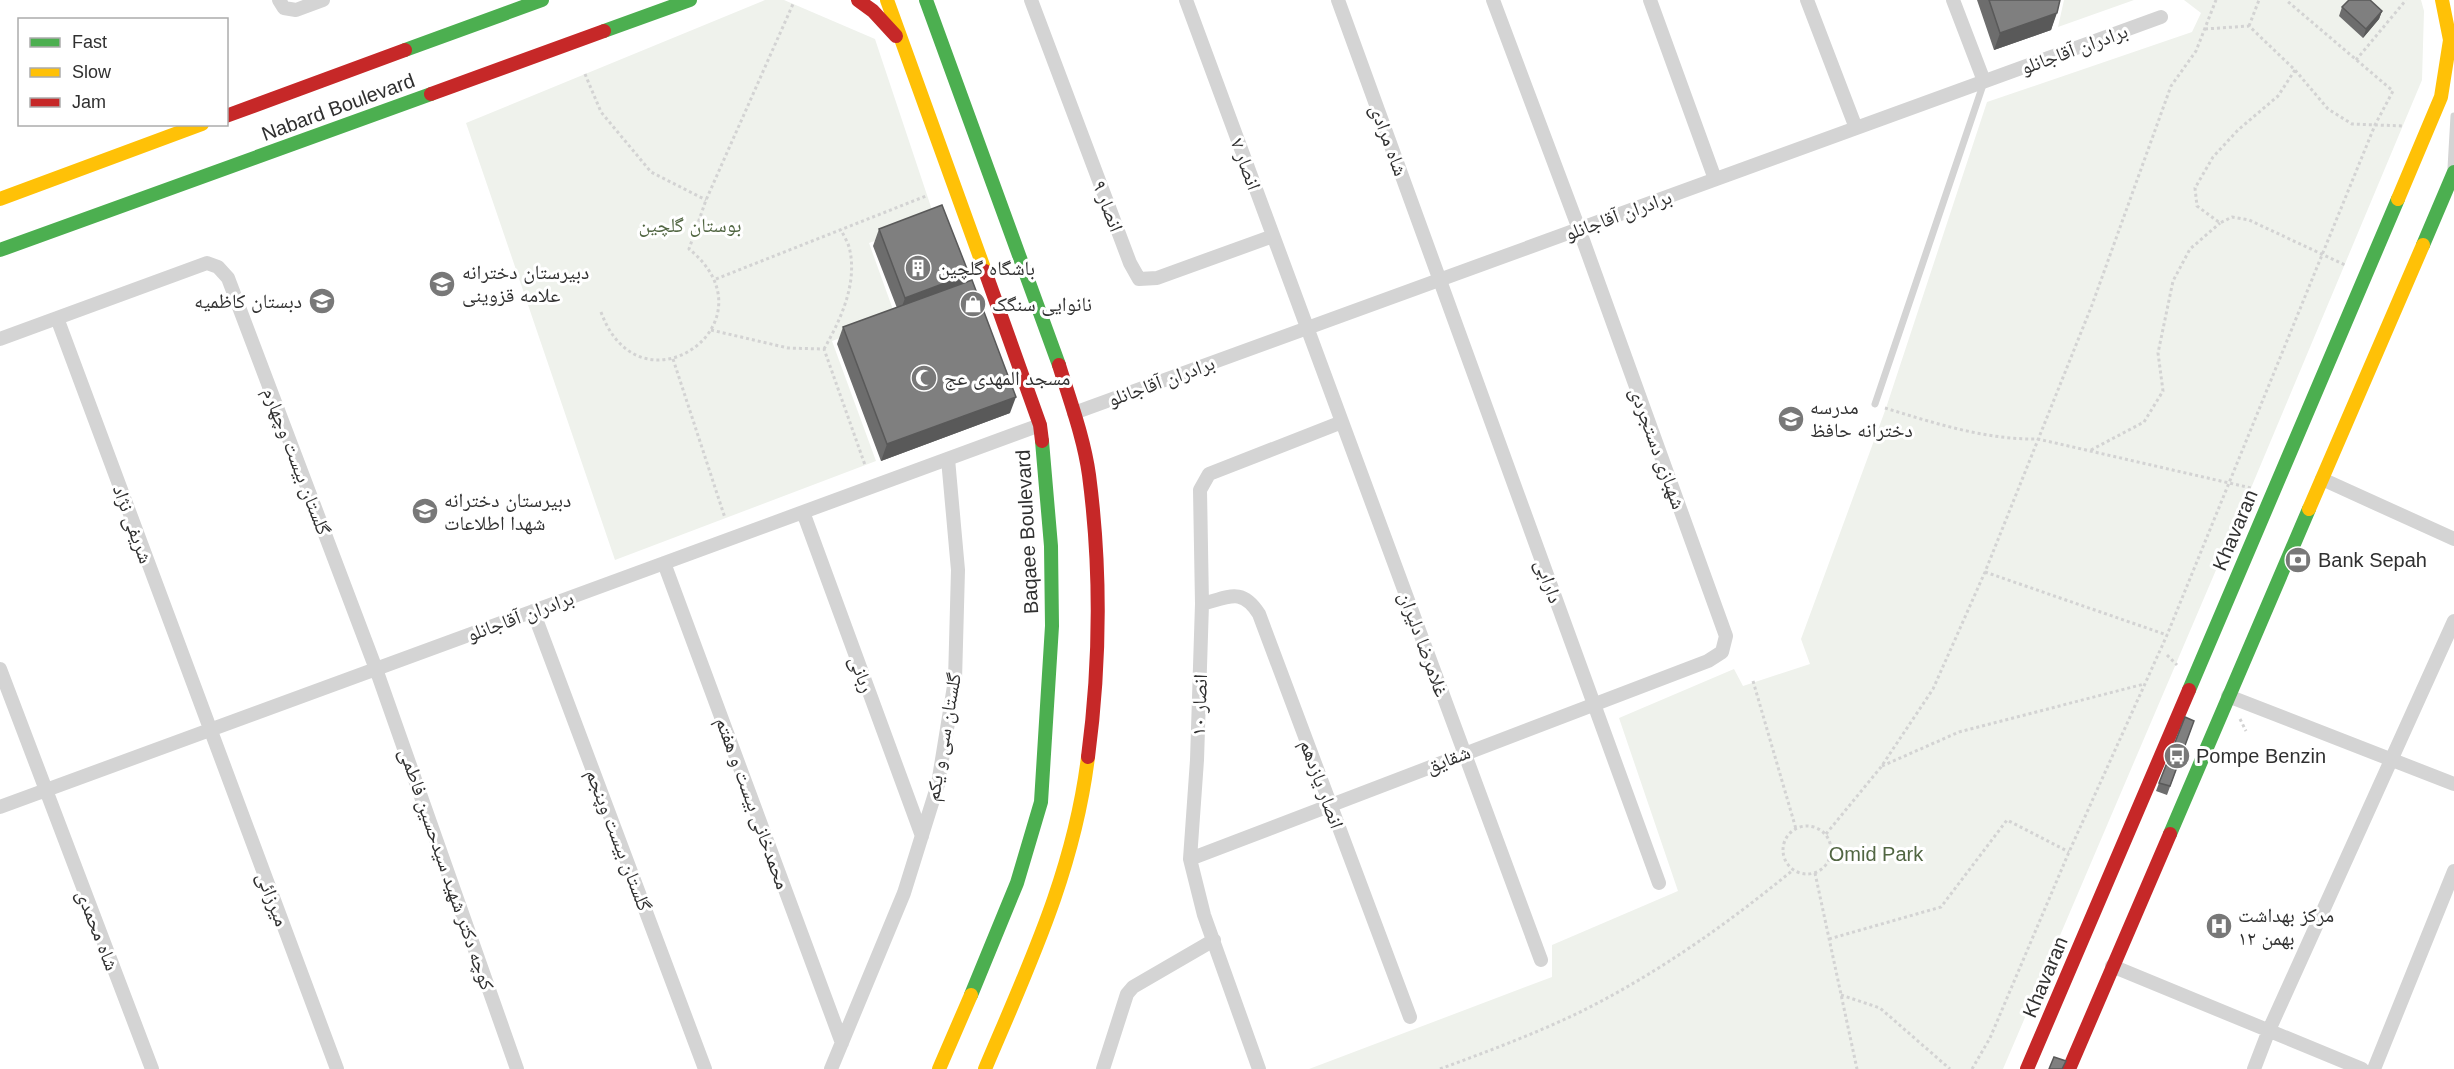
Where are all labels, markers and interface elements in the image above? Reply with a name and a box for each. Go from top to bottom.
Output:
legend [18,18,228,126]
street label: برادران آقاجانلو [2018,19,2131,79]
text: Fast [72,32,107,52]
text: Slow [72,62,112,82]
street label: Nabard Boulevard [258,69,418,145]
text: Jam [72,92,106,112]
street label: شاه مرادی [1365,101,1412,179]
street label: انصار ۷ [1227,135,1265,193]
street label: انصار ۹ [1088,177,1128,235]
street label: برادران آقاجانلو [1562,185,1675,245]
park label: بوستان گلچین [639,214,741,237]
building icon: باشگاه گلچین [903,253,933,283]
place label: باشگاه گلچین [938,257,1035,280]
place label: دبیرستان دخترانه علامه قزوینی [462,261,589,307]
school or university icon: دبیرستان دخترانه علامه قزوینی [427,269,457,299]
school or university icon: دبستان کاظمیه [307,286,337,316]
shop icon: نانوایی سنگک [958,289,988,319]
place label: دبستان کاظمیه [194,290,302,313]
place label: نانوایی سنگک [992,293,1092,316]
street label: برادران آقاجانلو [1105,351,1218,411]
mosque icon: مسجد المهدی عج [909,363,939,393]
place label: مسجد المهدی عج [944,367,1070,391]
street label: گلستان بیست وچهارم [256,384,335,539]
street label: شهبازی دستجردی [1625,384,1690,512]
place label: مدرسه دخترانه حافظ [1810,396,1913,441]
school or university icon: مدرسه دخترانه حافظ [1776,404,1806,434]
street label: Baqaee Boulevard [1012,449,1042,615]
street label: شریفی نژاد [108,482,157,567]
street label: Khavaran [2208,486,2262,574]
place label: دبیرستان دخترانه شهدا اطلاعات [444,489,571,535]
school or university icon: دبیرستان دخترانه شهدا اطلاعات [410,496,440,526]
bank icon: Bank Sepah [2283,545,2313,575]
place label: Bank Sepah [2318,549,2427,571]
street label: دارابی [1530,556,1567,606]
street label: برادران آقاجانلو [464,586,577,646]
street label: غلامرضا دلیران [1394,588,1453,700]
street label: ربانی [844,653,879,696]
street label: گلستان سی و یکم [921,671,968,803]
street label: انصار ۱۰ [1187,674,1211,736]
street label: محمدخانی بیست و هفتم [709,714,794,893]
street label: انصار یازدهم [1293,737,1348,832]
street label: شقایق [1423,741,1474,778]
bus stop icon: Pompe Benzin [2162,741,2192,771]
street label: کوچه دکتر شهید سیدحسین فاطمی [394,745,499,993]
place label: Pompe Benzin [2196,745,2326,767]
street label: گلستان بیست وپنجم [579,766,656,915]
park label: Omid Park [1829,843,1924,865]
street label: میرزائی [252,869,293,929]
street label: شاه محمدی [72,887,123,974]
place label: مرکز بهداشت ۱۲ بهمن [2238,904,2334,950]
hospital icon: مرکز بهداشت ۱۲ بهمن [2204,911,2234,941]
street label: Khavaran [2018,933,2072,1021]

